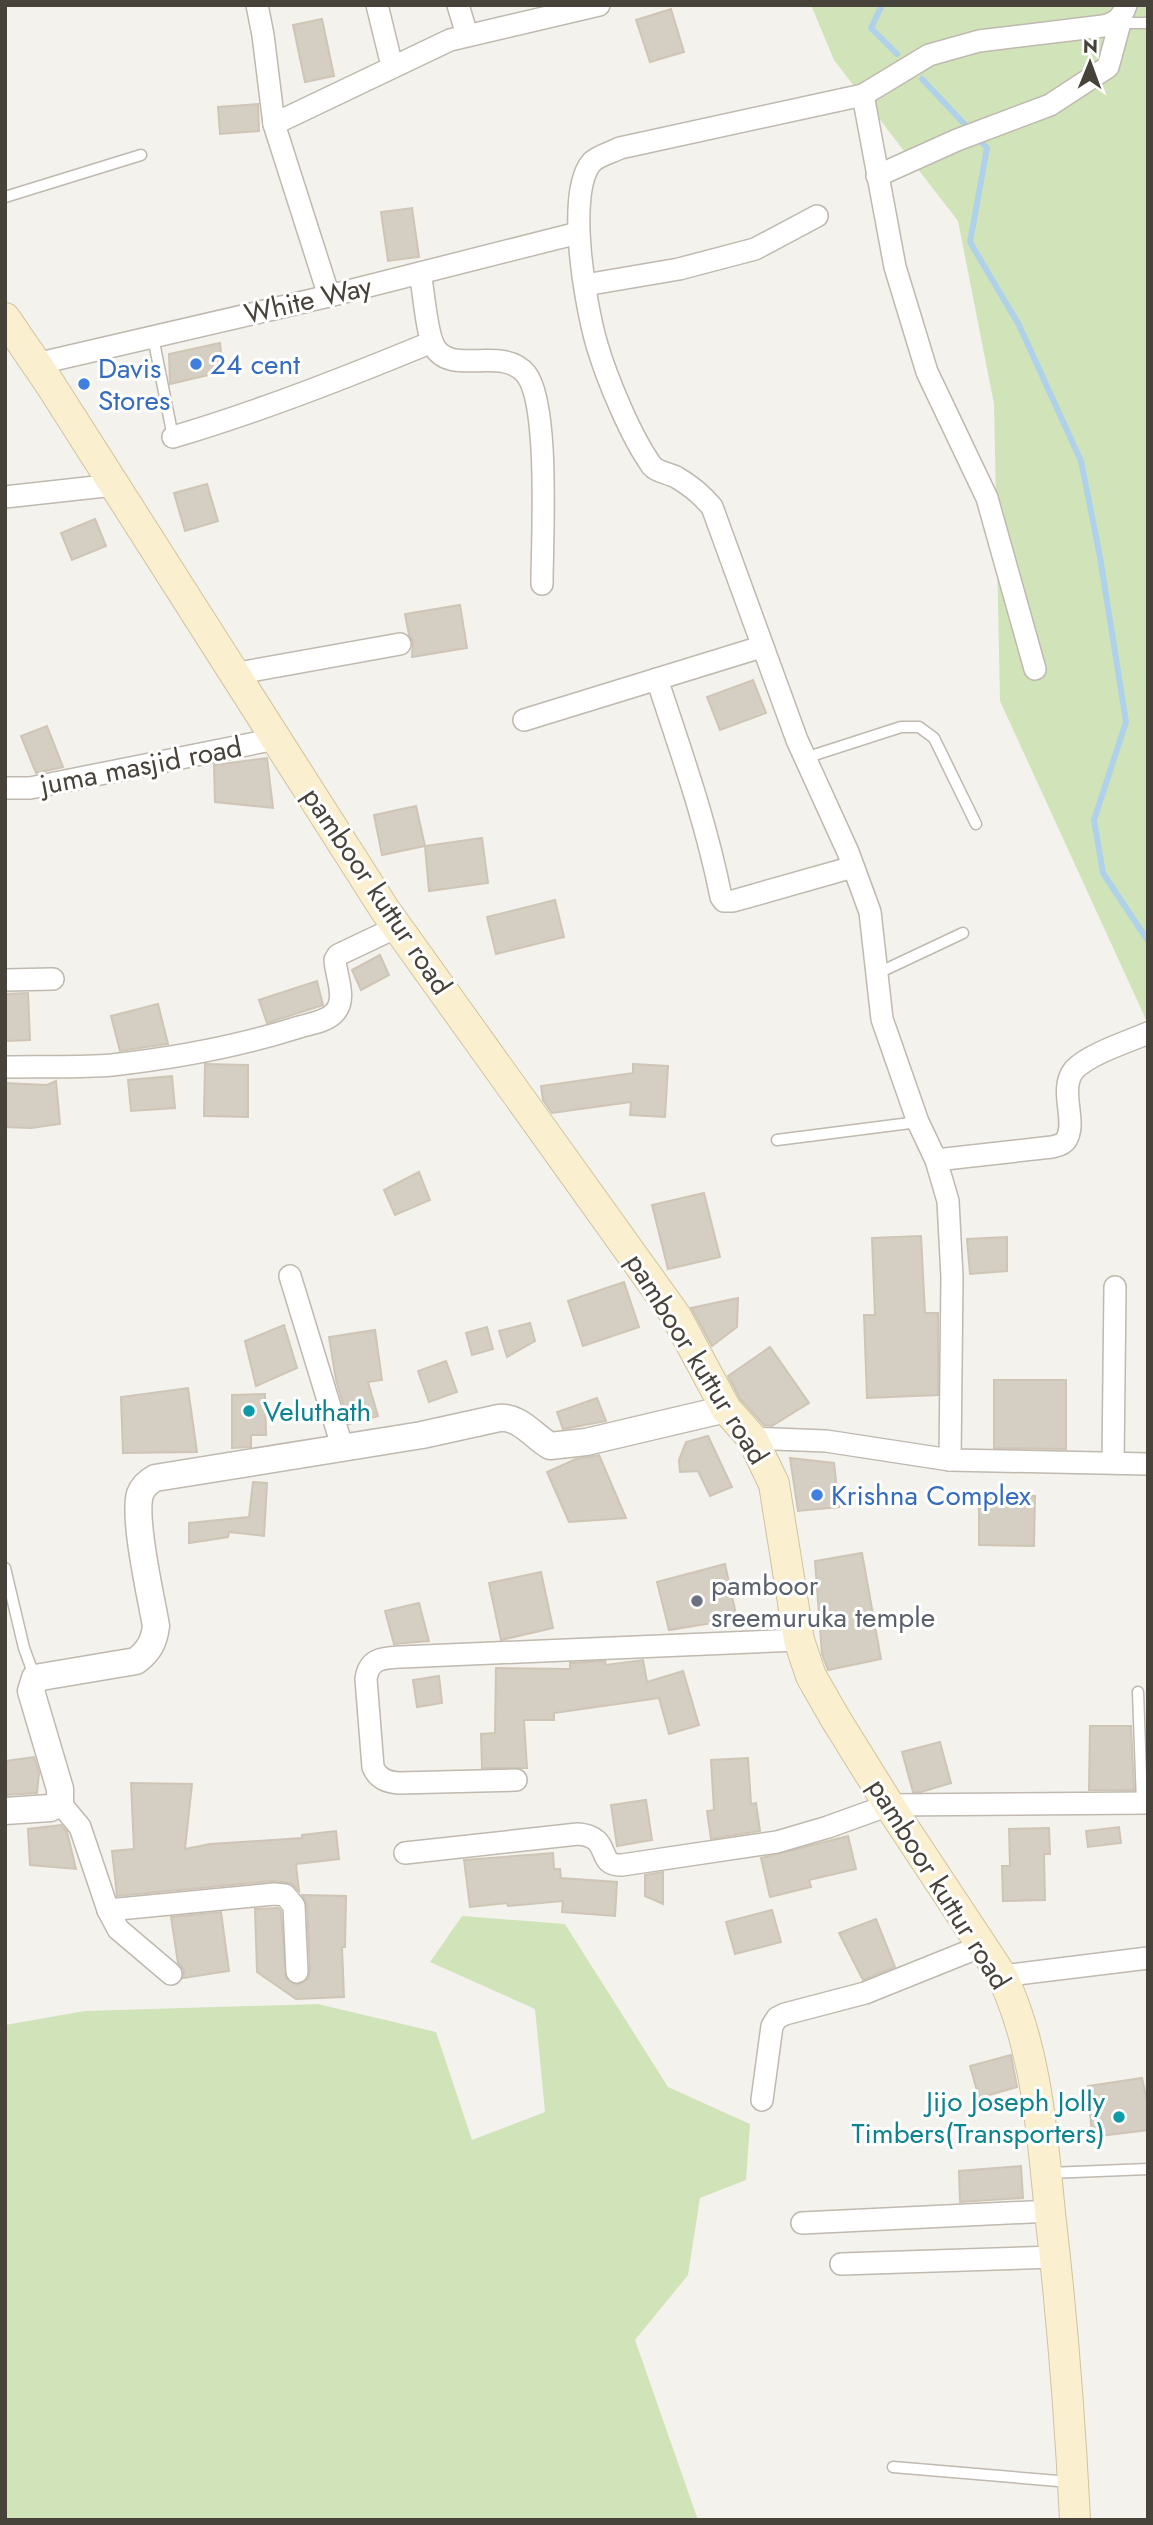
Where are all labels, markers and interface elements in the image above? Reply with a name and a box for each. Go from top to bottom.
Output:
north arrow [1055,28,1125,98]
text: N [1083,33,1098,60]
street label: White Way [240,265,377,335]
place label: 24 cent [210,344,300,385]
place label: Davis Stores [98,348,170,421]
marker: 24 cent [188,356,204,372]
marker: Davis Stores [76,376,92,392]
street label: juma masjid road [35,726,245,806]
street label: pamboor kuttur road [292,779,462,1003]
street label: pamboor kuttur road [615,1245,779,1473]
place label: Veluthath [263,1391,371,1432]
marker: Veluthath [241,1403,257,1419]
place label: Krishna Complex [831,1475,1031,1516]
marker: Krishna Complex [809,1487,825,1503]
place label: pamboor sreemuruka temple [711,1565,935,1638]
marker: pamboor sreemuruka temple [689,1593,705,1609]
street label: pamboor kuttur road [857,1770,1021,1998]
place label: Jijo Joseph Jolly Timbers(Transporters) [852,2081,1106,2154]
marker: Jijo Joseph Jolly Timbers(Transporters) [1111,2109,1127,2125]

